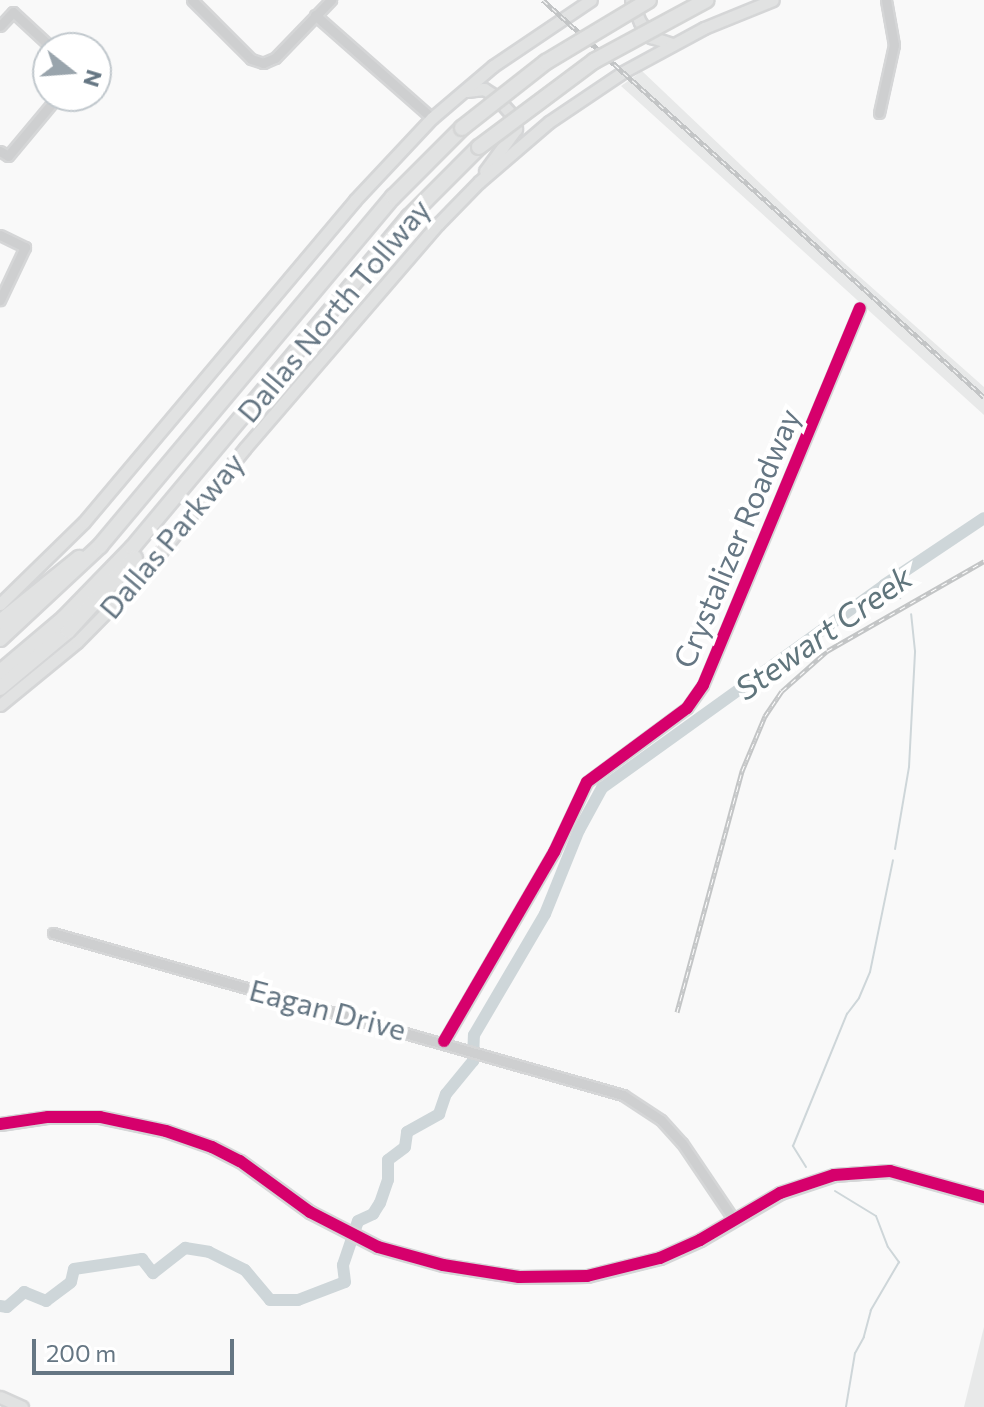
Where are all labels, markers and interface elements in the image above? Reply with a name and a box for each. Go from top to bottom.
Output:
north arrow [32,32,112,112]
text: N [78,67,109,90]
street label: Dallas North Tollway [229,191,437,429]
street label: Crystalizer Roadway [665,403,807,673]
street label: Dallas Parkway [91,445,251,625]
water label: Stewart Creek [727,557,919,707]
street label: Eagan Drive [246,971,410,1047]
scale bar [36,1323,238,1373]
text: 200 m [46,1338,116,1367]

